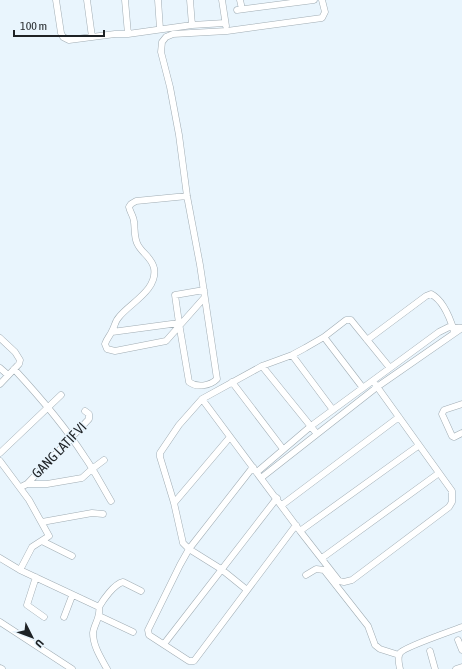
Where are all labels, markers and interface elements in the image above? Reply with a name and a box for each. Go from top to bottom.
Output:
scale bar [14,12,104,38]
text: 100 m [20,19,47,33]
street label: GANG LATIF VI [28,419,90,481]
north arrow [12,617,52,657]
text: U [33,637,46,650]

